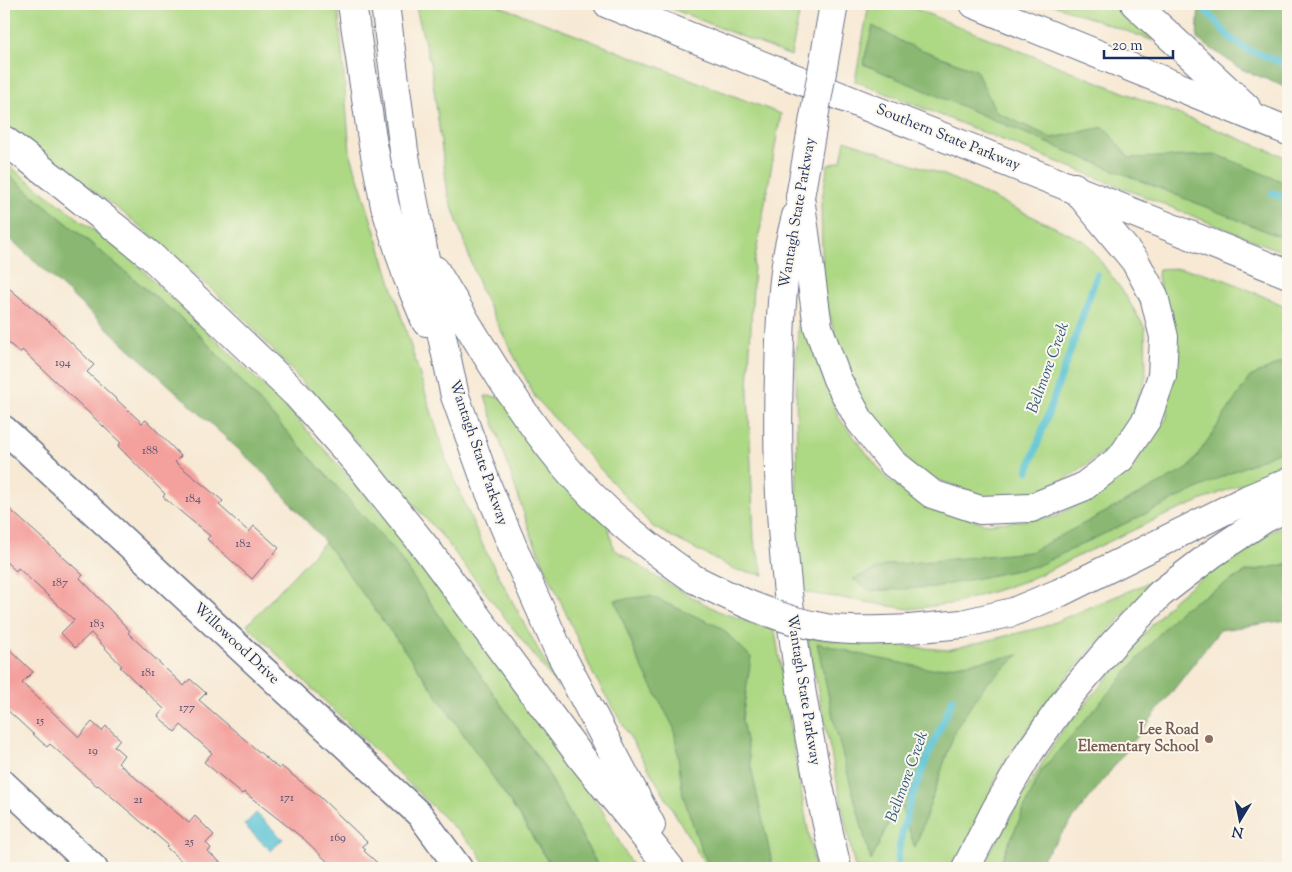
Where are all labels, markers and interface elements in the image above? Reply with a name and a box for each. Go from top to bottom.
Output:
scale bar [1104,28,1173,60]
text: 20 m [1112,36,1143,57]
street label: Southern State Parkway [873,99,1024,177]
street label: Wantagh State Parkway [774,136,822,290]
water label: Bellmore Creek [1022,319,1076,417]
house number: 194 [55,354,71,372]
street label: Wantagh State Parkway [443,377,513,529]
house number: 188 [142,442,158,460]
house number: 184 [185,490,201,508]
house number: 182 [235,535,251,553]
house number: 187 [52,574,68,592]
street label: Willowood Drive [188,598,284,690]
street label: Wantagh State Parkway [781,613,825,767]
house number: 183 [90,615,105,633]
house number: 181 [141,664,155,682]
house number: 177 [179,699,195,717]
house number: 15 [36,712,44,730]
place label: Lee Road Elementary School [1078,720,1200,758]
water label: Bellmore Creek [881,728,935,826]
marker: Lee Road Elementary School [1203,733,1215,745]
house number: 19 [88,742,98,760]
house number: 171 [280,789,294,807]
house number: 21 [133,791,143,809]
north arrow [1214,794,1264,844]
text: N [1231,820,1245,842]
house number: 169 [330,829,346,847]
house number: 25 [184,833,194,851]

